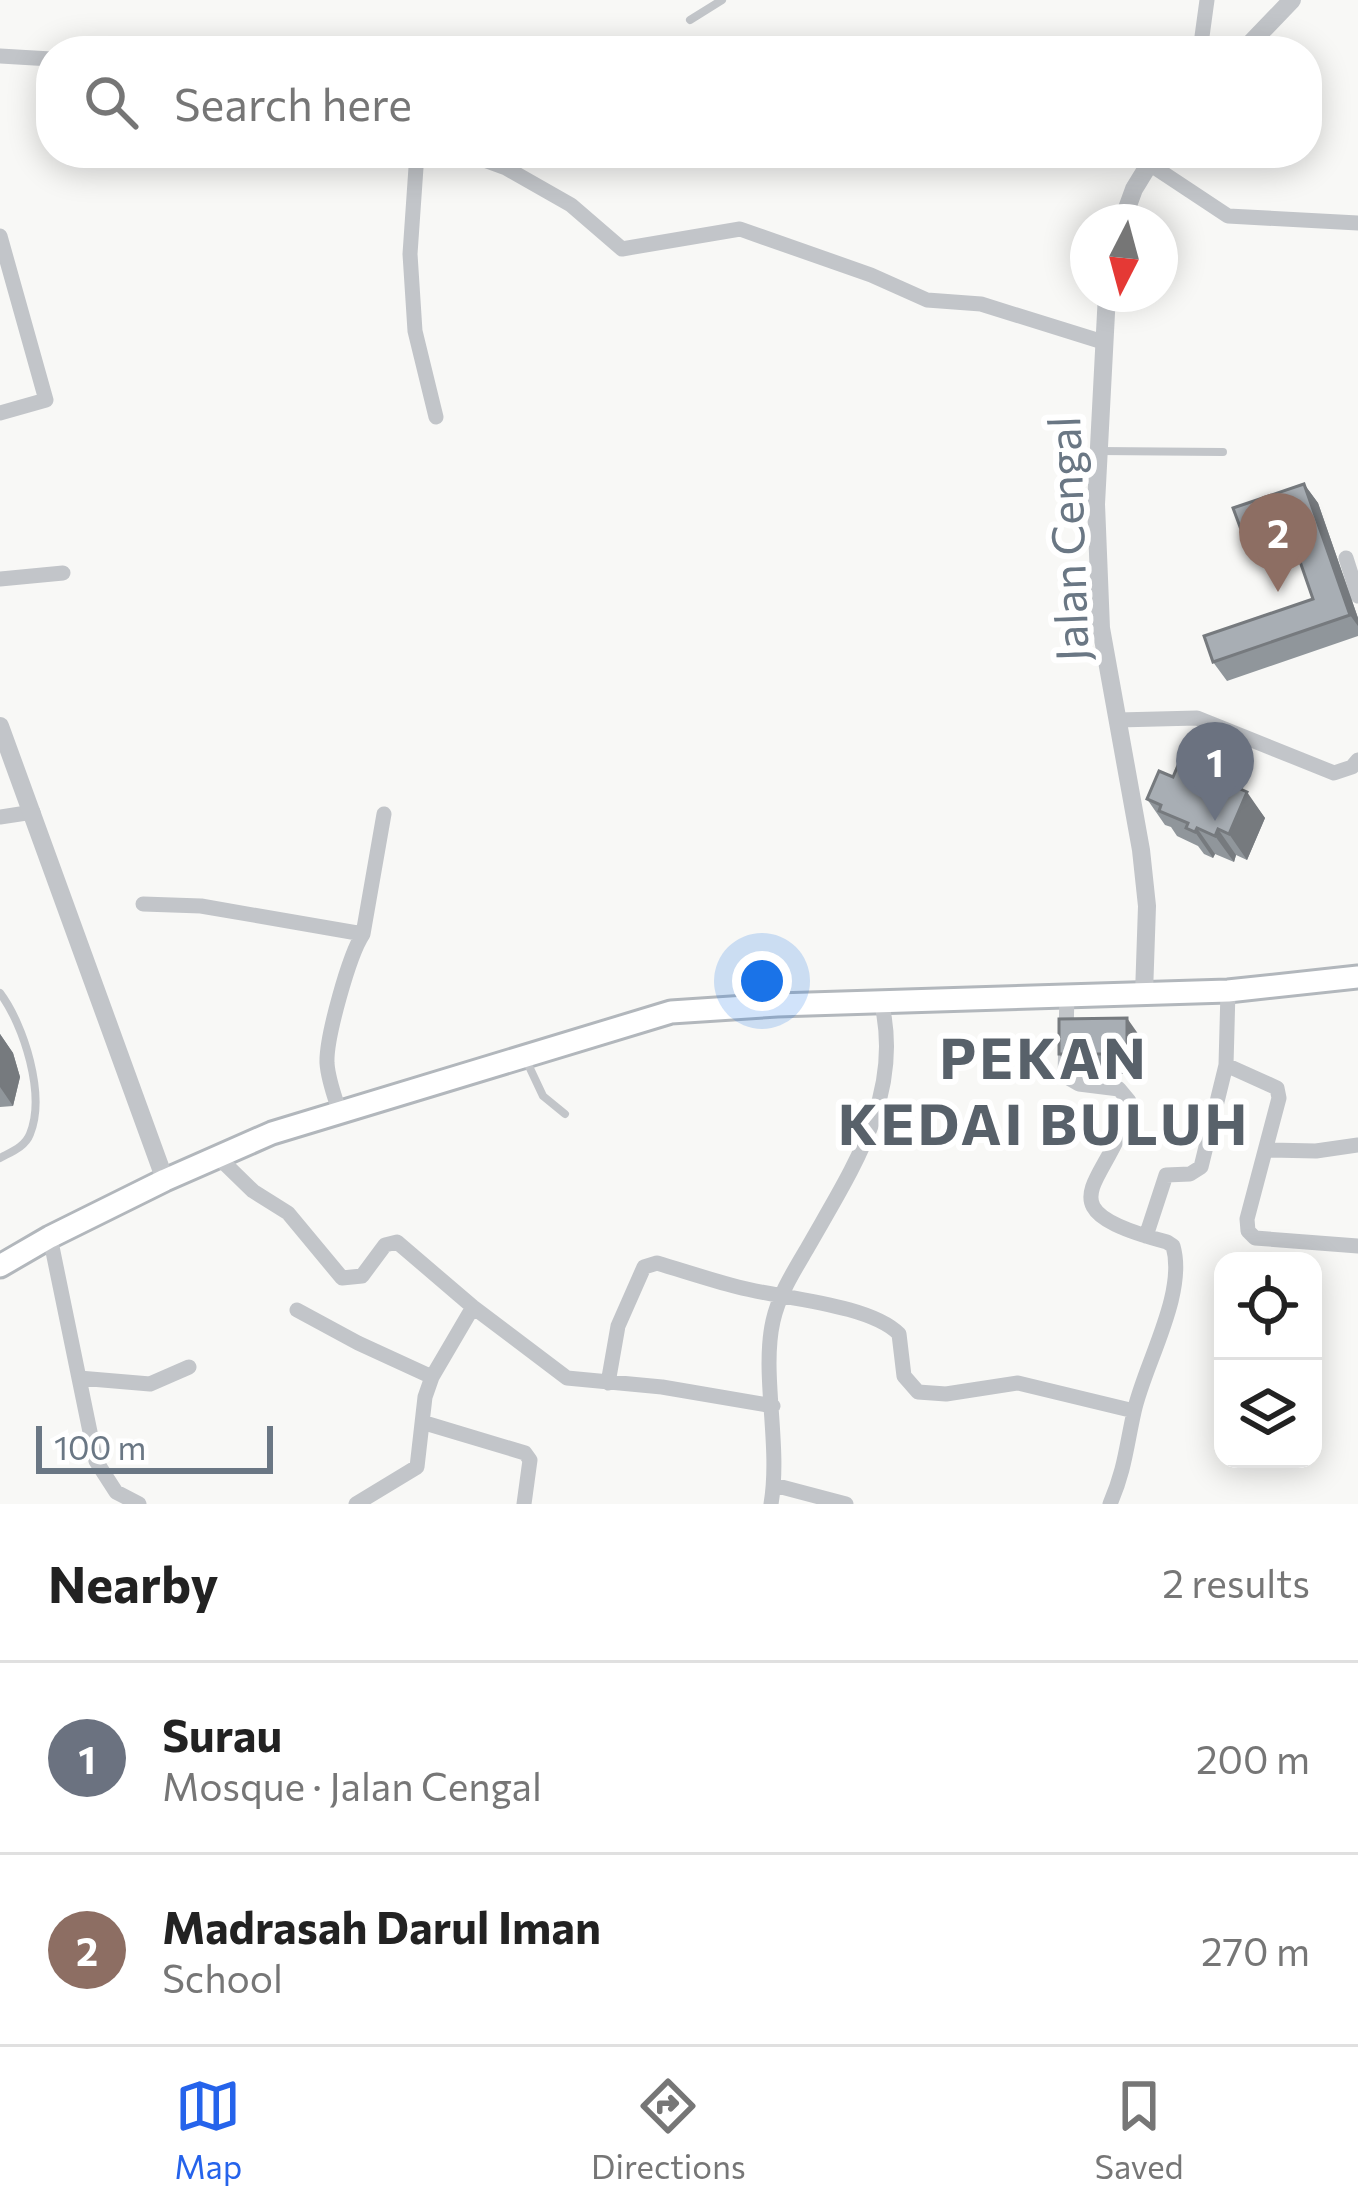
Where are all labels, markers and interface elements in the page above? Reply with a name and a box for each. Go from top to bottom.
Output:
search box [36,36,1322,168]
icon: search [78,69,144,135]
text: Search here [174,75,412,130]
north arrow [1070,204,1178,312]
street label: Jalan Cengal [1034,415,1098,663]
pin: 2 [1239,493,1317,592]
pin: 1 [1176,722,1254,821]
your location [732,951,792,1011]
district label: PEKAN KEDAI BULUH [838,1021,1250,1157]
map controls [1214,1252,1322,1468]
button: locate [1214,1252,1322,1360]
button: layers [1214,1360,1322,1468]
scale bar [36,1420,273,1473]
text: 100 m [54,1426,146,1467]
text: Nearby [48,1551,218,1614]
text: 2 results [1162,1558,1310,1606]
text: Surau [162,1706,282,1761]
text: 1 [78,1734,96,1782]
text: 200 m [1196,1734,1310,1782]
text: Mosque · Jalan Cengal [162,1761,542,1809]
text: Madrasah Darul Iman [162,1898,601,1953]
text: 2 [76,1926,98,1974]
text: 270 m [1201,1926,1310,1974]
text: School [162,1953,283,2001]
tab: Map [174,2073,242,2186]
tab: Directions [591,2073,746,2186]
tab: Saved [1095,2073,1184,2186]

